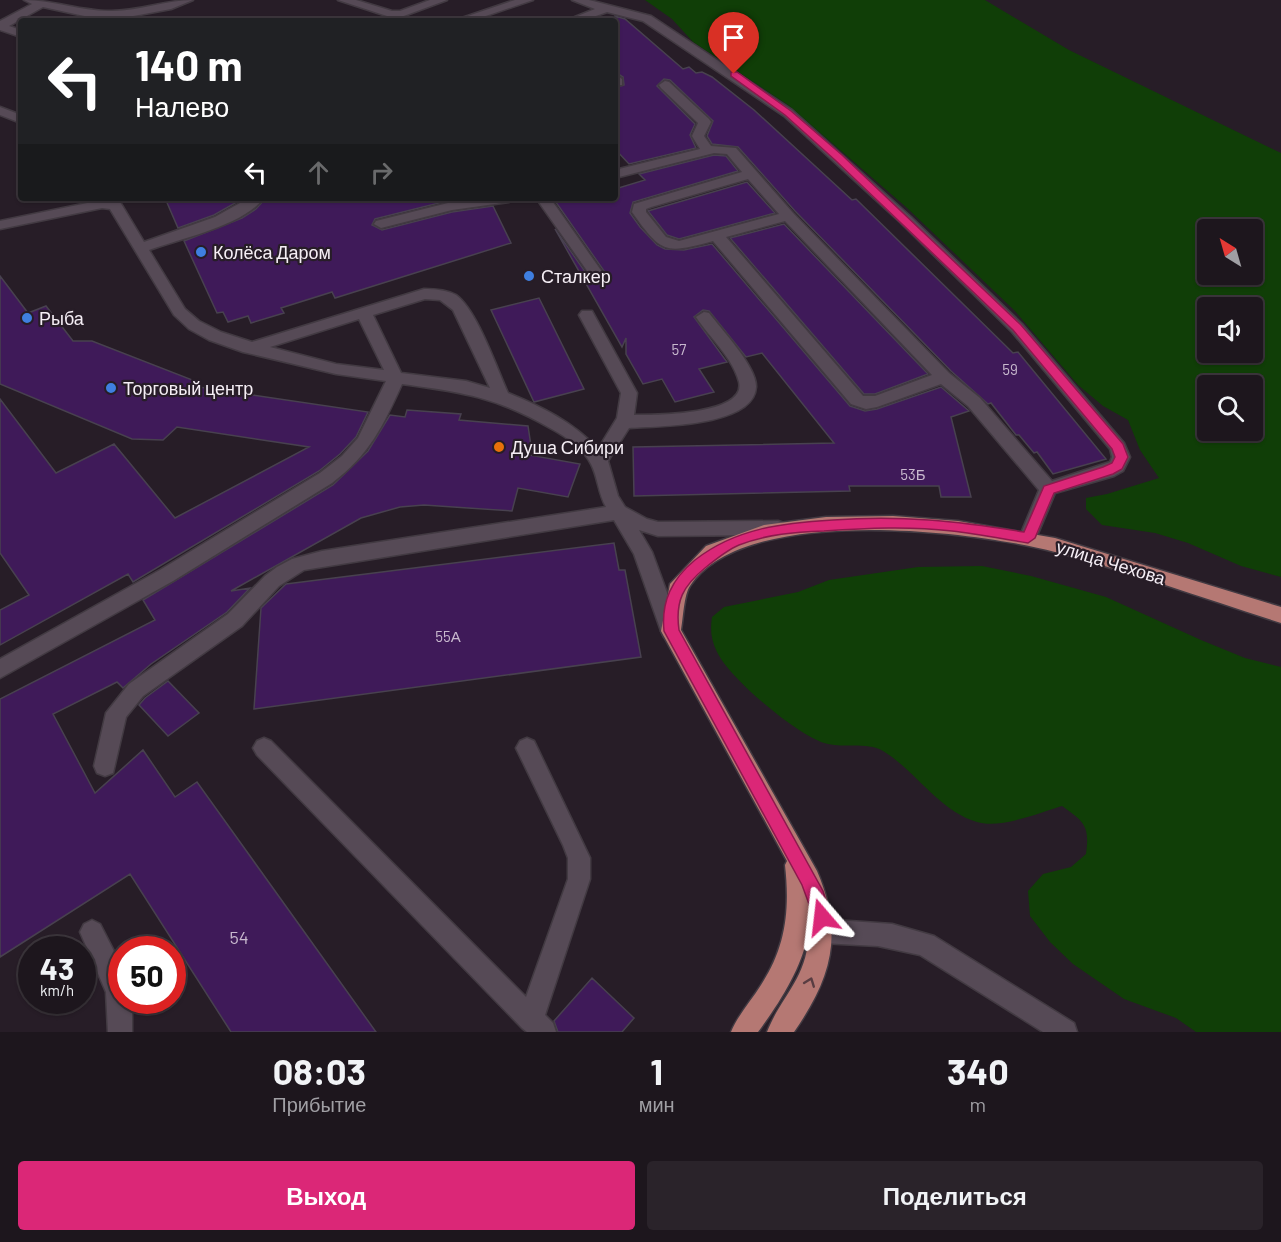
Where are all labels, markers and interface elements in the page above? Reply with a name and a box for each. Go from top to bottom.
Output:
pin [708,12,759,74]
icon: arrive [717,21,750,54]
text: 140 m [135,39,243,89]
icon: left [36,42,114,120]
text: Налево [135,90,229,122]
icon: left [239,156,272,189]
icon: ahead [302,156,335,189]
icon: right [365,156,398,189]
north arrow [1197,219,1263,285]
map controls [1197,219,1263,441]
place label: Колёса Даром [213,241,331,263]
marker: Колёса Даром [194,245,208,259]
place label: Сталкер [541,265,611,287]
marker: Сталкер [522,269,536,283]
button: sound [1197,297,1263,363]
place label: Рыба [39,307,85,329]
marker: Рыба [20,311,34,325]
house number: 57 [672,340,686,358]
house number: 59 [1002,360,1018,378]
button: search [1197,375,1263,441]
place label: Торговый центр [123,377,253,399]
marker: Торговый центр [104,381,118,395]
place label: Душа Сибири [511,436,624,458]
marker: Душа Сибири [492,440,506,454]
house number: 53Б [900,465,926,483]
street label: улица Чехова [1054,535,1169,589]
house number: 55А [435,627,461,645]
position arrow [790,885,854,949]
house number: 54 [229,926,249,948]
speed limit sign: 50 [108,936,186,1014]
text: 43 [40,950,74,986]
one-way arrow [803,978,815,989]
text: km/h [40,981,74,999]
text: 08:03 [273,1049,366,1092]
text: 1 [650,1049,663,1092]
text: 340 [947,1049,1009,1092]
text: Прибытие [272,1092,366,1116]
text: мин [639,1092,675,1116]
text: m [970,1092,986,1116]
button: Выход [18,1161,635,1230]
button: Поделиться [647,1161,1263,1230]

